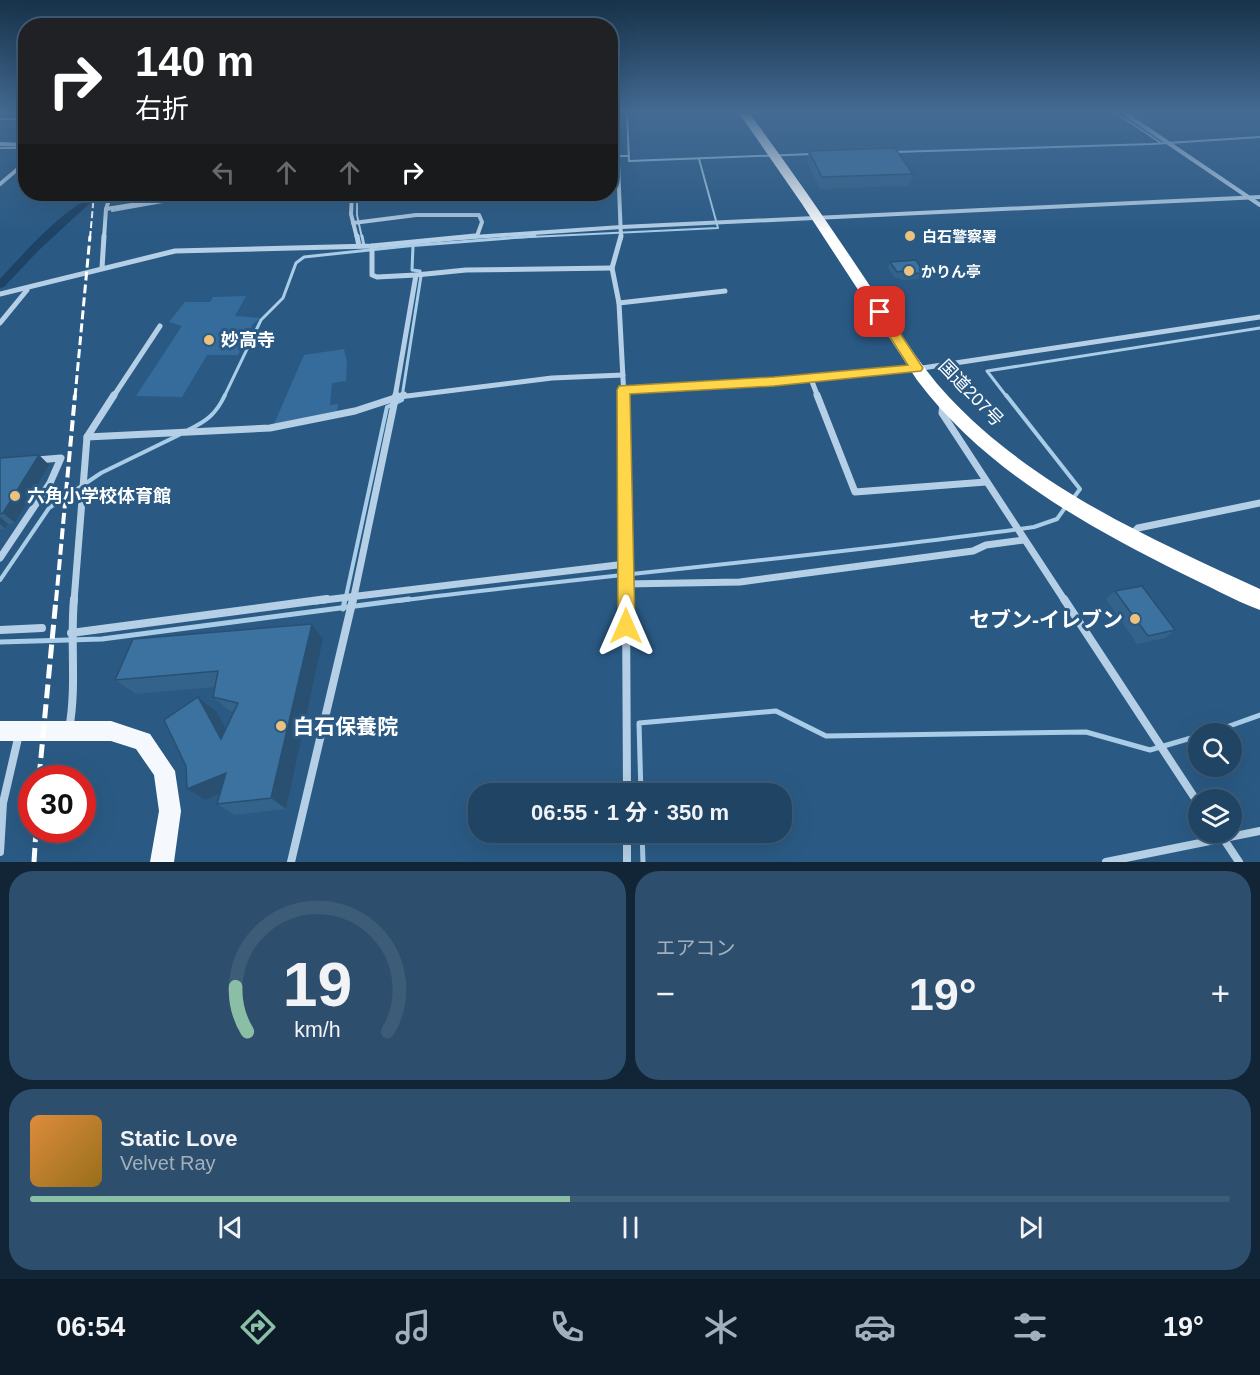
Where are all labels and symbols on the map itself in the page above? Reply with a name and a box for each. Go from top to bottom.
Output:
place label: 白石警察署 [922,228,997,245]
marker: 白石警察署 [903,229,917,243]
place label: かりん亭 [921,263,981,280]
marker: かりん亭 [902,264,916,278]
pin [854,286,905,337]
place label: 妙高寺 [221,330,275,350]
marker: 妙高寺 [202,333,216,347]
street label: 国道207号 [935,356,1007,430]
place label: 六角小学校体育館 [27,485,171,506]
marker: 六角小学校体育館 [8,489,22,503]
position arrow [594,594,658,658]
place label: セブン-イレブン [969,608,1123,631]
marker: セブン-イレブン [1128,612,1142,626]
place label: 白石保養院 [293,715,398,738]
marker: 白石保養院 [274,719,288,733]
speed limit sign: 30 [18,765,96,843]

